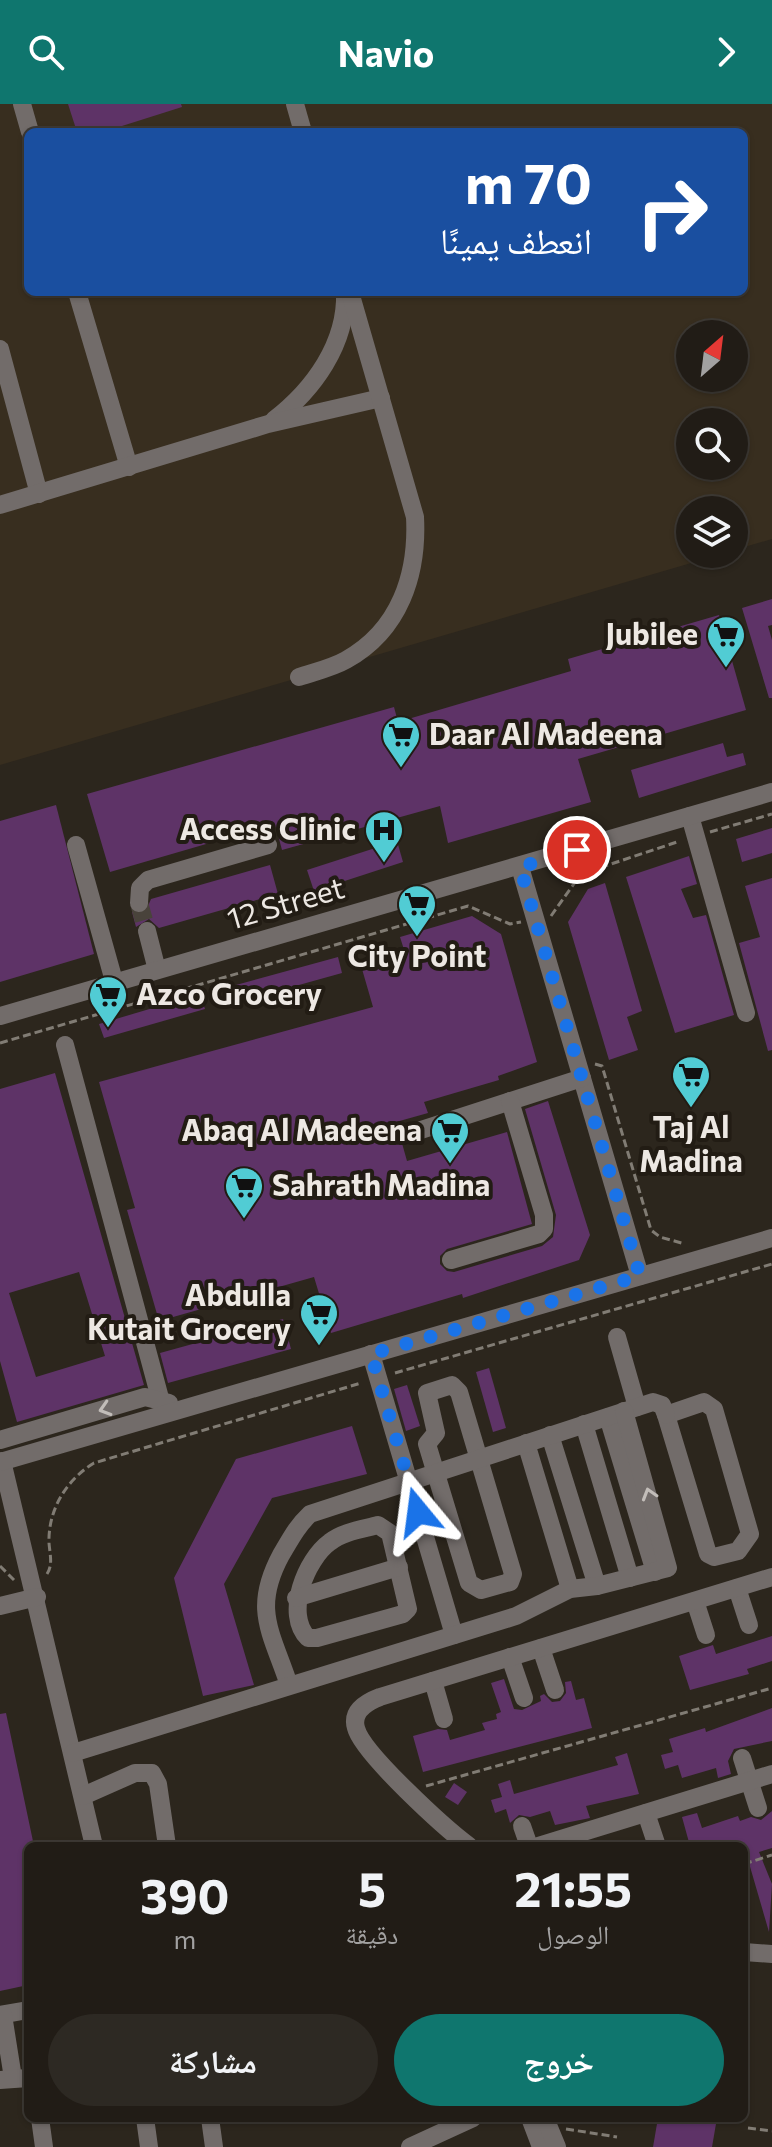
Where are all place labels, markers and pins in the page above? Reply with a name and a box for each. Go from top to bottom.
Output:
place label: Jubilee [605,614,698,651]
supermarket icon: Jubilee [705,614,747,669]
supermarket icon: Daar Al Madeena [380,714,422,769]
place label: Daar Al Madeena [429,714,663,751]
place label: Access Clinic [179,809,356,846]
hospital icon: Access Clinic [363,809,405,864]
pin [543,816,611,884]
supermarket icon: City Point [396,883,438,938]
place label: City Point [347,936,487,973]
supermarket icon: Azco Grocery [87,974,129,1029]
place label: Azco Grocery [136,974,323,1011]
supermarket icon: Taj Al Madina [670,1054,712,1109]
place label: Taj Al Madina [639,1107,743,1178]
place label: Abaq Al Madeena [181,1110,422,1147]
supermarket icon: Abaq Al Madeena [429,1110,471,1165]
supermarket icon: Sahrath Madina [223,1165,265,1220]
place label: Sahrath Madina [272,1165,490,1202]
place label: Abdulla Kutait Grocery [87,1275,292,1346]
supermarket icon: Abdulla Kutait Grocery [298,1292,340,1347]

